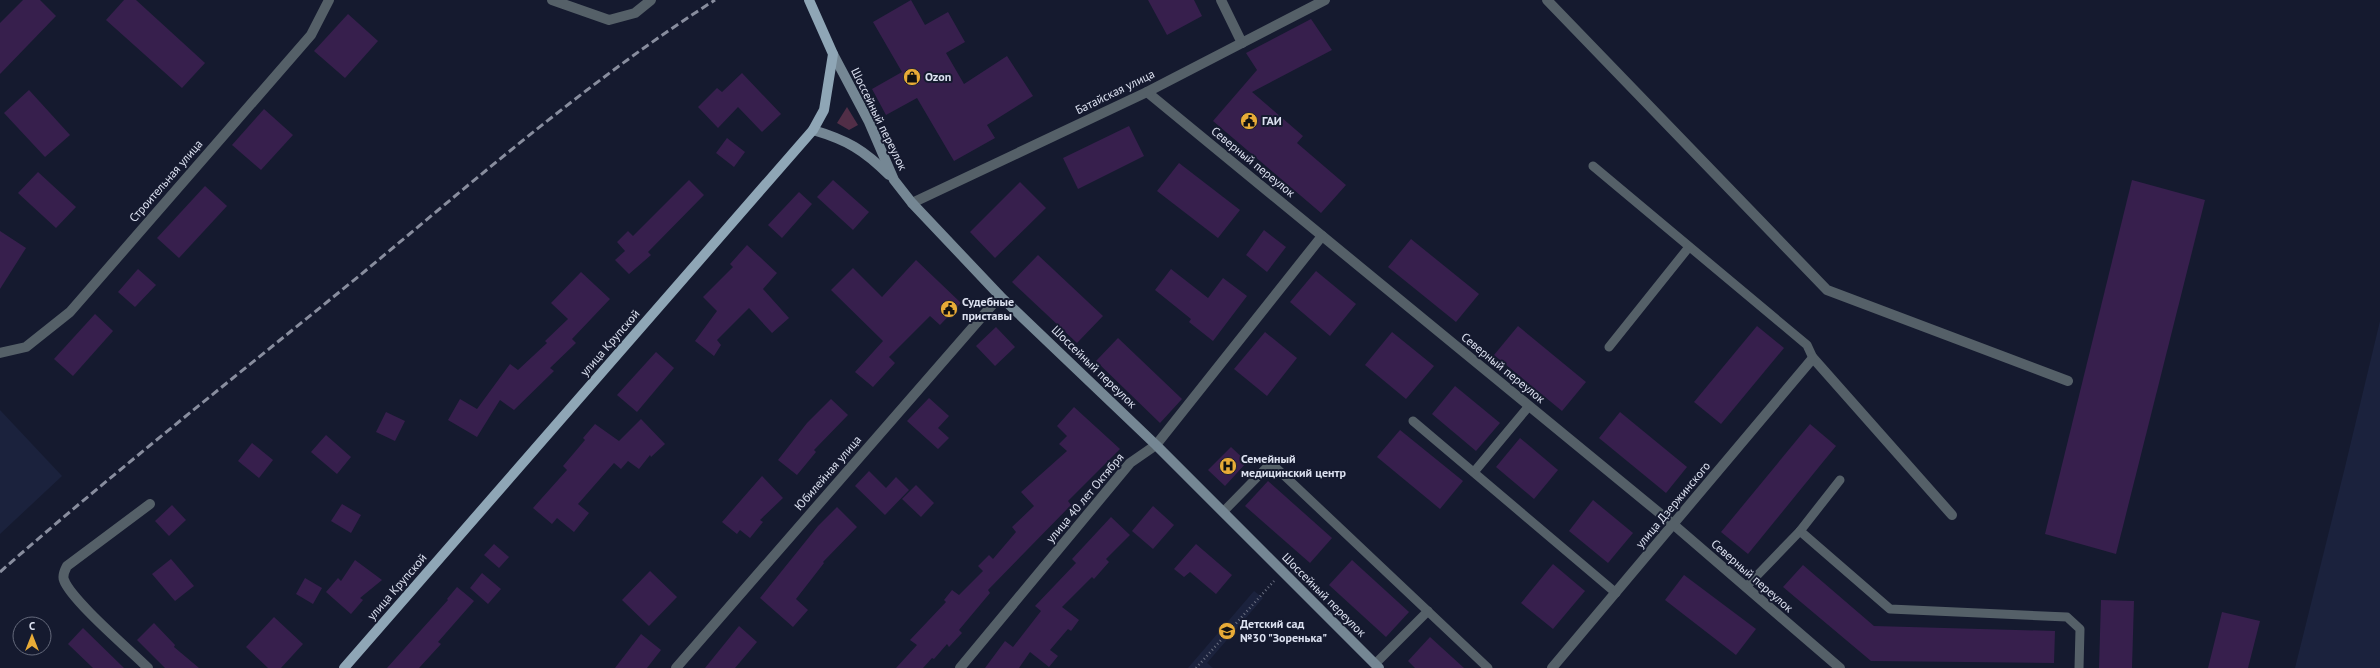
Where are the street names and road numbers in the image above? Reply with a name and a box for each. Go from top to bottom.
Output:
street label: Шоссейный переулок [848,65,911,173]
street label: Батайская улица [1073,66,1157,117]
street label: Северный переулок [1208,123,1299,200]
street label: Строительная улица [126,136,206,225]
street label: улица Крупской [577,306,643,379]
street label: Шоссейный переулок [1049,322,1140,411]
street label: Северный переулок [1458,329,1549,406]
street label: Юбилейная улица [791,432,864,513]
street label: улица 40 лет Октября [1043,450,1127,546]
street label: улица Дзержинского [1632,458,1713,551]
street label: Северный переулок [1708,536,1797,615]
street label: улица Крупской [364,550,430,623]
street label: Шоссейный переулок [1279,550,1370,640]

